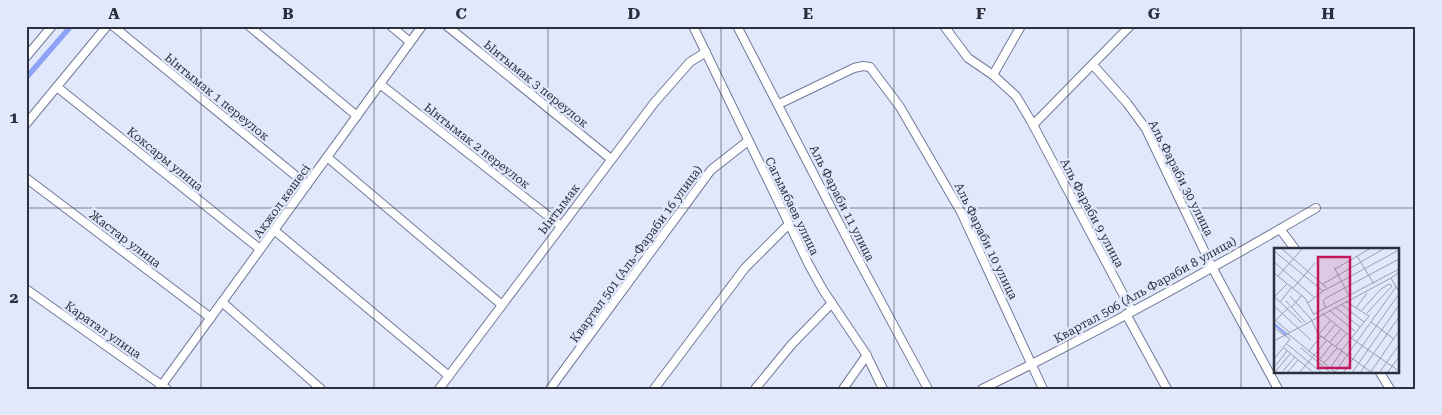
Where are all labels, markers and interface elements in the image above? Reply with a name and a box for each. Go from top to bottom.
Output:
text: A [108,4,120,23]
text: B [282,4,294,23]
text: C [455,4,467,23]
text: D [628,4,641,23]
text: E [803,4,813,23]
text: F [976,4,986,23]
text: G [1148,4,1161,23]
text: H [1321,4,1335,23]
street label: Ынтымак 3 переулок [481,37,591,131]
street label: Ынтымак 1 переулок [162,50,272,144]
street label: Ынтымак 2 переулок [421,100,533,192]
text: 1 [10,108,19,127]
street label: Аль Фараби 30 улица [1146,118,1217,239]
street label: Коксары улица [124,124,206,194]
street label: Аль Фараби 11 улица [807,143,878,264]
street label: Сагымбаев улица [762,155,822,258]
street label: Аль Фараби 9 улица [1057,156,1127,270]
street label: Ақжол көшесі [251,161,313,240]
street label: Квартал 501 (Аль-Фараби 16 улица) [567,163,705,345]
street label: Аль Фараби 10 улица [952,180,1021,302]
street label: Ынтымак [535,181,583,237]
street label: Жастар улица [86,208,164,271]
street label: Квартал 506 (Аль Фараби 8 улица) [1051,234,1239,346]
inset map [1274,248,1400,372]
text: 2 [10,288,19,307]
street label: Каратал улица [62,299,144,362]

